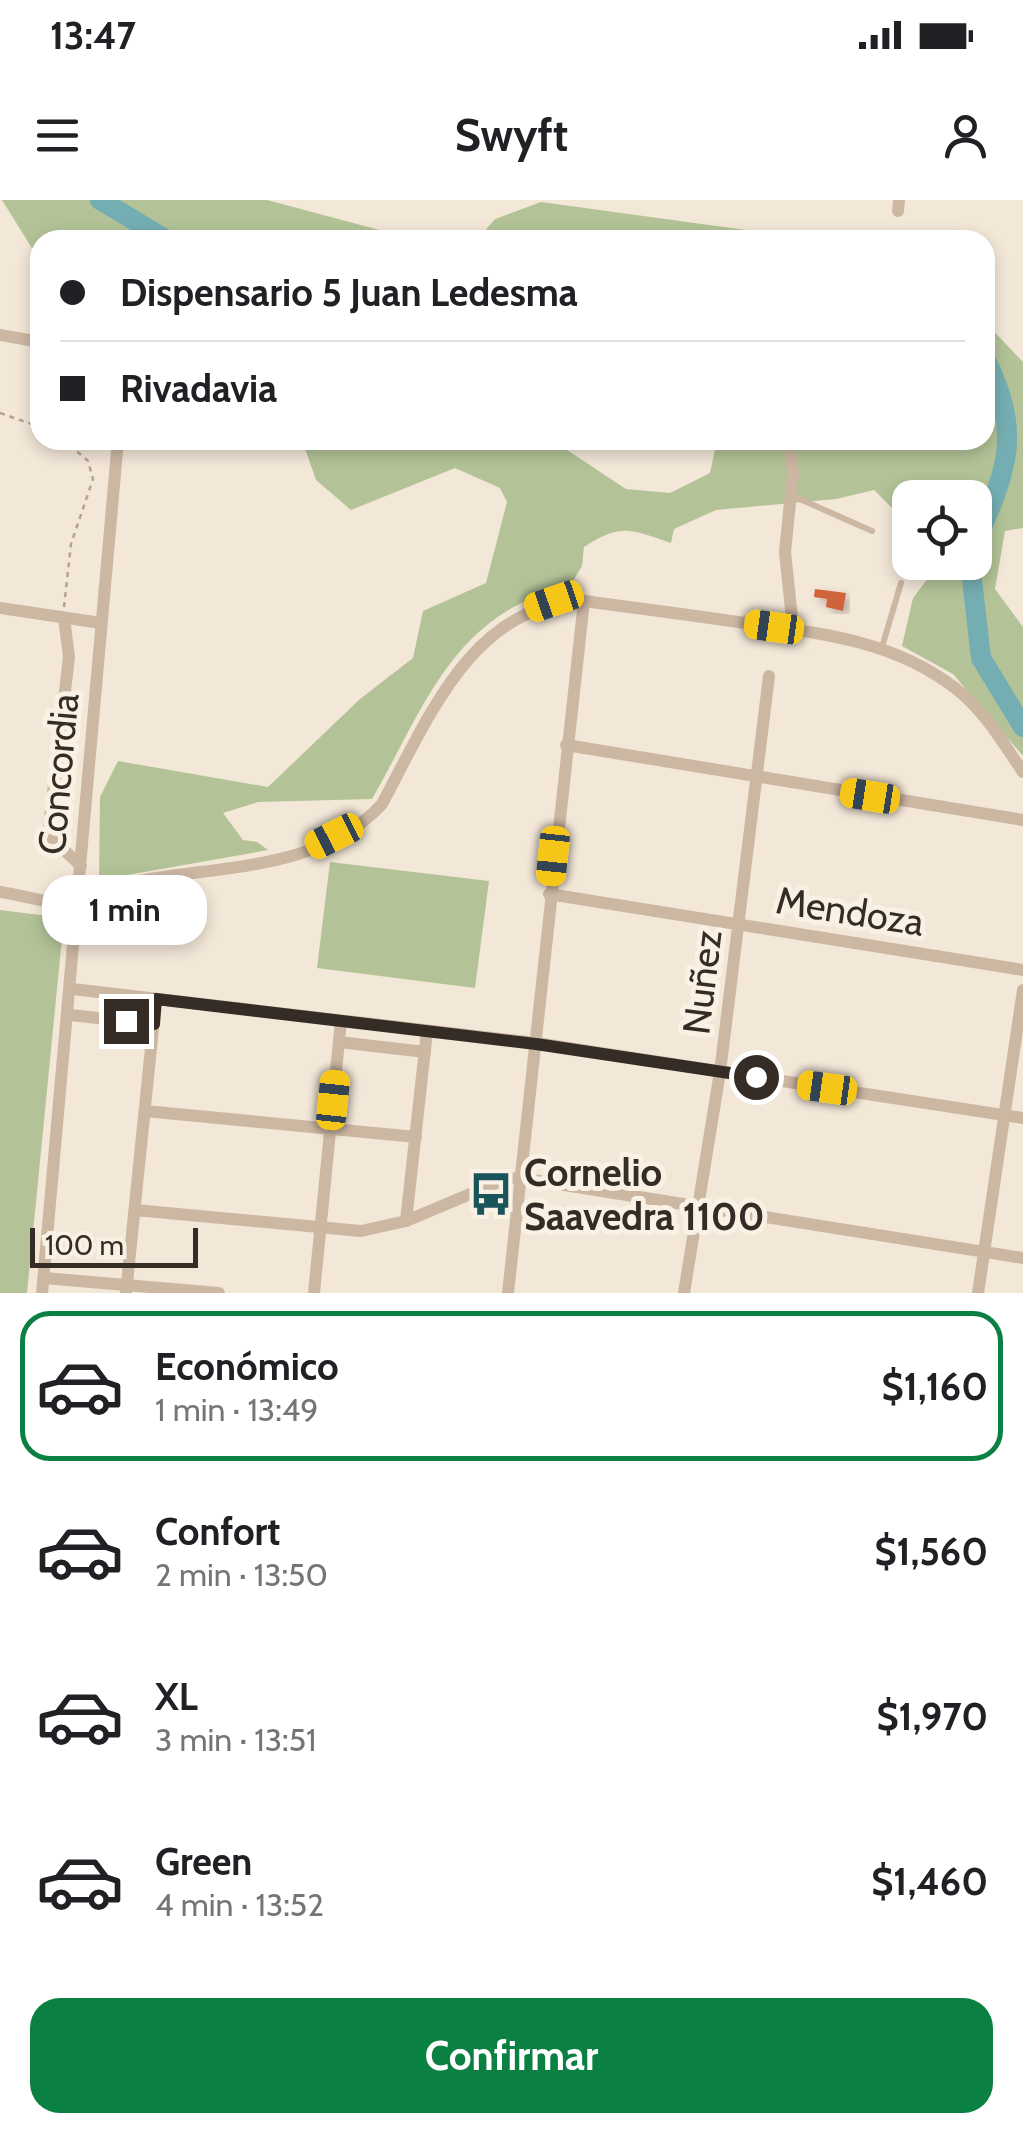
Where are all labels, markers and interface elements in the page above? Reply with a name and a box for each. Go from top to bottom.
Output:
text: 13:47 [50,12,136,59]
icon: menu [30,108,85,163]
text: Swyft [455,108,568,162]
icon: person [938,108,993,163]
text: Dispensario 5 Juan Ledesma [120,269,578,316]
text: Rivadavia [120,365,277,412]
map controls [892,480,992,580]
button: locate [892,480,992,580]
car [521,577,587,625]
car [742,608,806,646]
street label: Concordia [28,691,88,857]
car [838,776,902,816]
car [300,809,368,863]
car [535,825,571,887]
callout: 1 min [44,876,208,946]
street label: Mendoza [773,876,927,946]
text: 1 min [88,890,161,929]
street label: Nuñez [672,927,732,1037]
route end [104,999,149,1044]
route start [734,1055,779,1100]
car [315,1069,351,1131]
car [795,1069,859,1107]
place label: Cornelio Saavedra 1100 [524,1149,764,1240]
bus stop icon: Cornelio Saavedra 1100 [467,1170,515,1218]
scale bar [30,1223,198,1268]
text: 100 m [45,1228,124,1262]
icon: car [35,1341,125,1431]
text: Económico [155,1343,339,1390]
text: $1,160 [882,1363,988,1410]
text: 1 min · 13:49 [155,1390,318,1429]
icon: car [35,1506,125,1596]
text: Confort [155,1508,280,1555]
text: $1,560 [875,1528,988,1575]
text: 2 min · 13:50 [155,1555,328,1594]
icon: car [35,1671,125,1761]
text: XL [155,1673,198,1720]
text: $1,970 [876,1693,988,1740]
text: 3 min · 13:51 [155,1720,316,1759]
icon: car [35,1836,125,1926]
text: Green [155,1838,252,1885]
text: $1,460 [871,1858,988,1905]
text: 4 min · 13:52 [155,1885,324,1924]
button: Confirmar [30,1998,993,2113]

